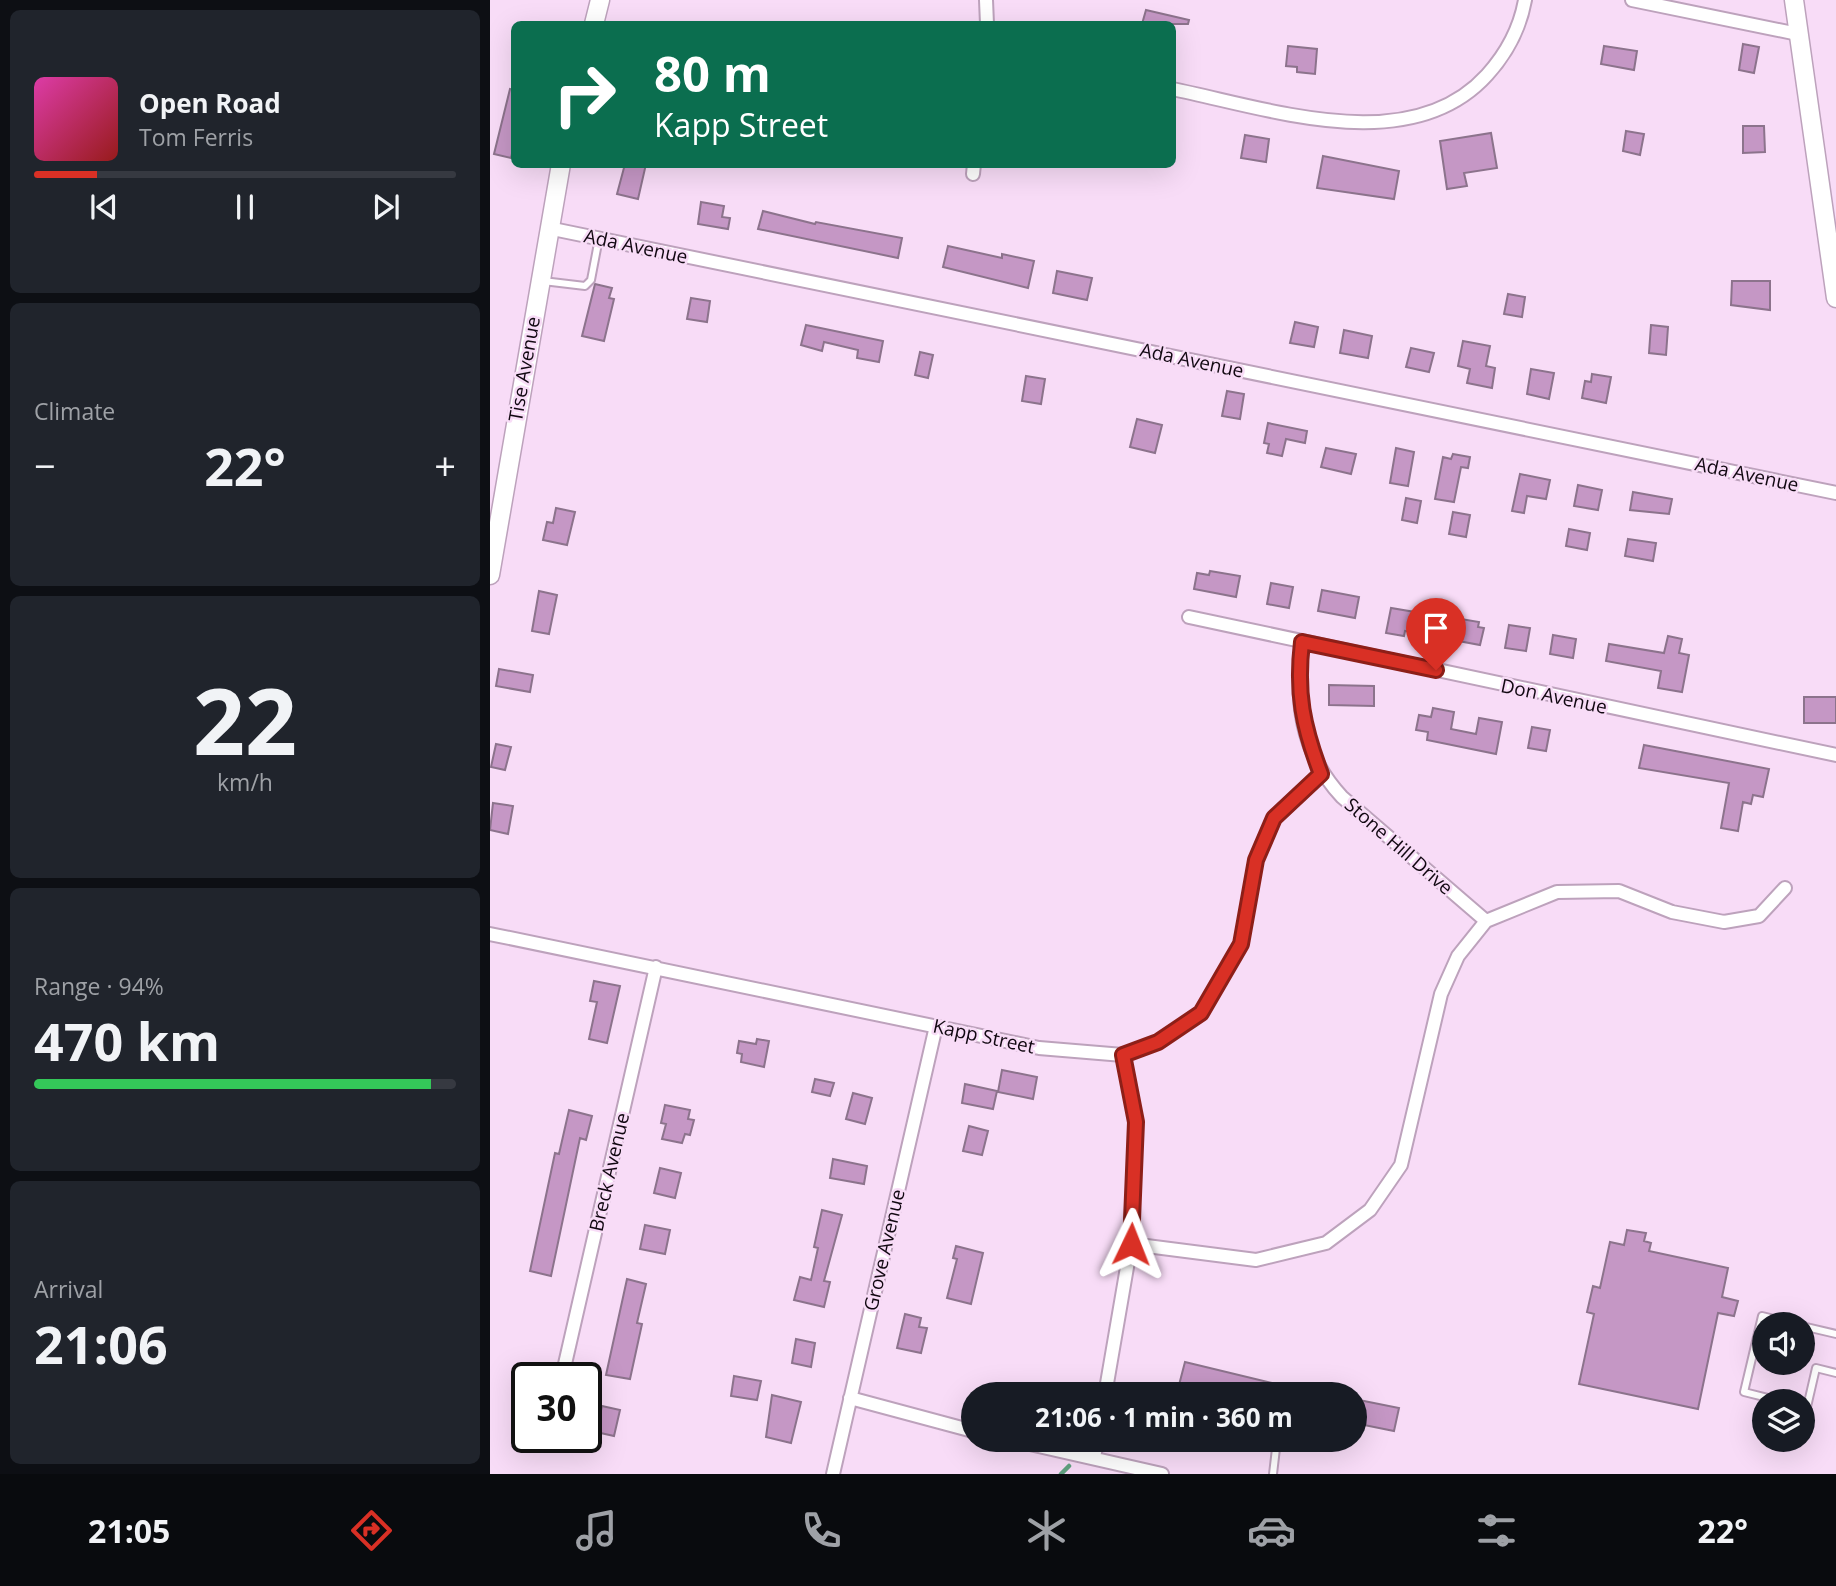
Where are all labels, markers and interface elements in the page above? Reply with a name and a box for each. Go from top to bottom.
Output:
text: 80 m [654,40,771,106]
icon: right [539,49,630,140]
text: Open Road [139,85,281,121]
text: Kapp Street [654,103,828,146]
text: Tom Ferris [139,121,253,153]
icon: previous [85,188,123,226]
icon: pause [226,188,264,226]
icon: next [367,188,405,226]
street label: Ada Avenue [582,222,690,270]
street label: Tise Avenue [502,315,546,423]
street label: Ada Avenue [1138,336,1246,384]
text: Climate [34,395,115,427]
text: 22° [204,430,286,501]
text: − [34,439,56,491]
text: + [434,439,456,491]
street label: Ada Avenue [1693,450,1801,498]
pin [1406,598,1466,670]
icon: arrive [1417,609,1455,647]
text: 22 [193,658,297,782]
street label: Don Avenue [1499,672,1609,720]
text: km/h [217,766,273,798]
street label: Stone Hill Drive [1339,792,1459,900]
text: Range · 94% [34,970,164,1002]
text: 470 km [34,1005,220,1076]
street label: Kapp Street [931,1013,1038,1060]
street label: Breck Avenue [583,1110,635,1234]
street label: Grove Avenue [857,1187,911,1313]
position arrow [1094,1207,1168,1281]
text: Arrival [34,1273,103,1305]
text: 21:06 [34,1308,168,1379]
map controls [1752,1312,1815,1452]
button: sound [1752,1312,1815,1375]
speed limit sign: 30 [511,1362,602,1453]
button: layers [1752,1389,1815,1452]
text: 21:06 · 1 min · 360 m [1035,1399,1293,1435]
icon: directions [347,1506,396,1555]
icon: music [572,1506,621,1555]
icon: phone [797,1506,846,1555]
icon: climate [1022,1506,1071,1555]
icon: car [1247,1506,1296,1555]
icon: filters [1472,1506,1521,1555]
text: 21:05 [88,1509,170,1552]
text: 22° [1698,1509,1748,1552]

